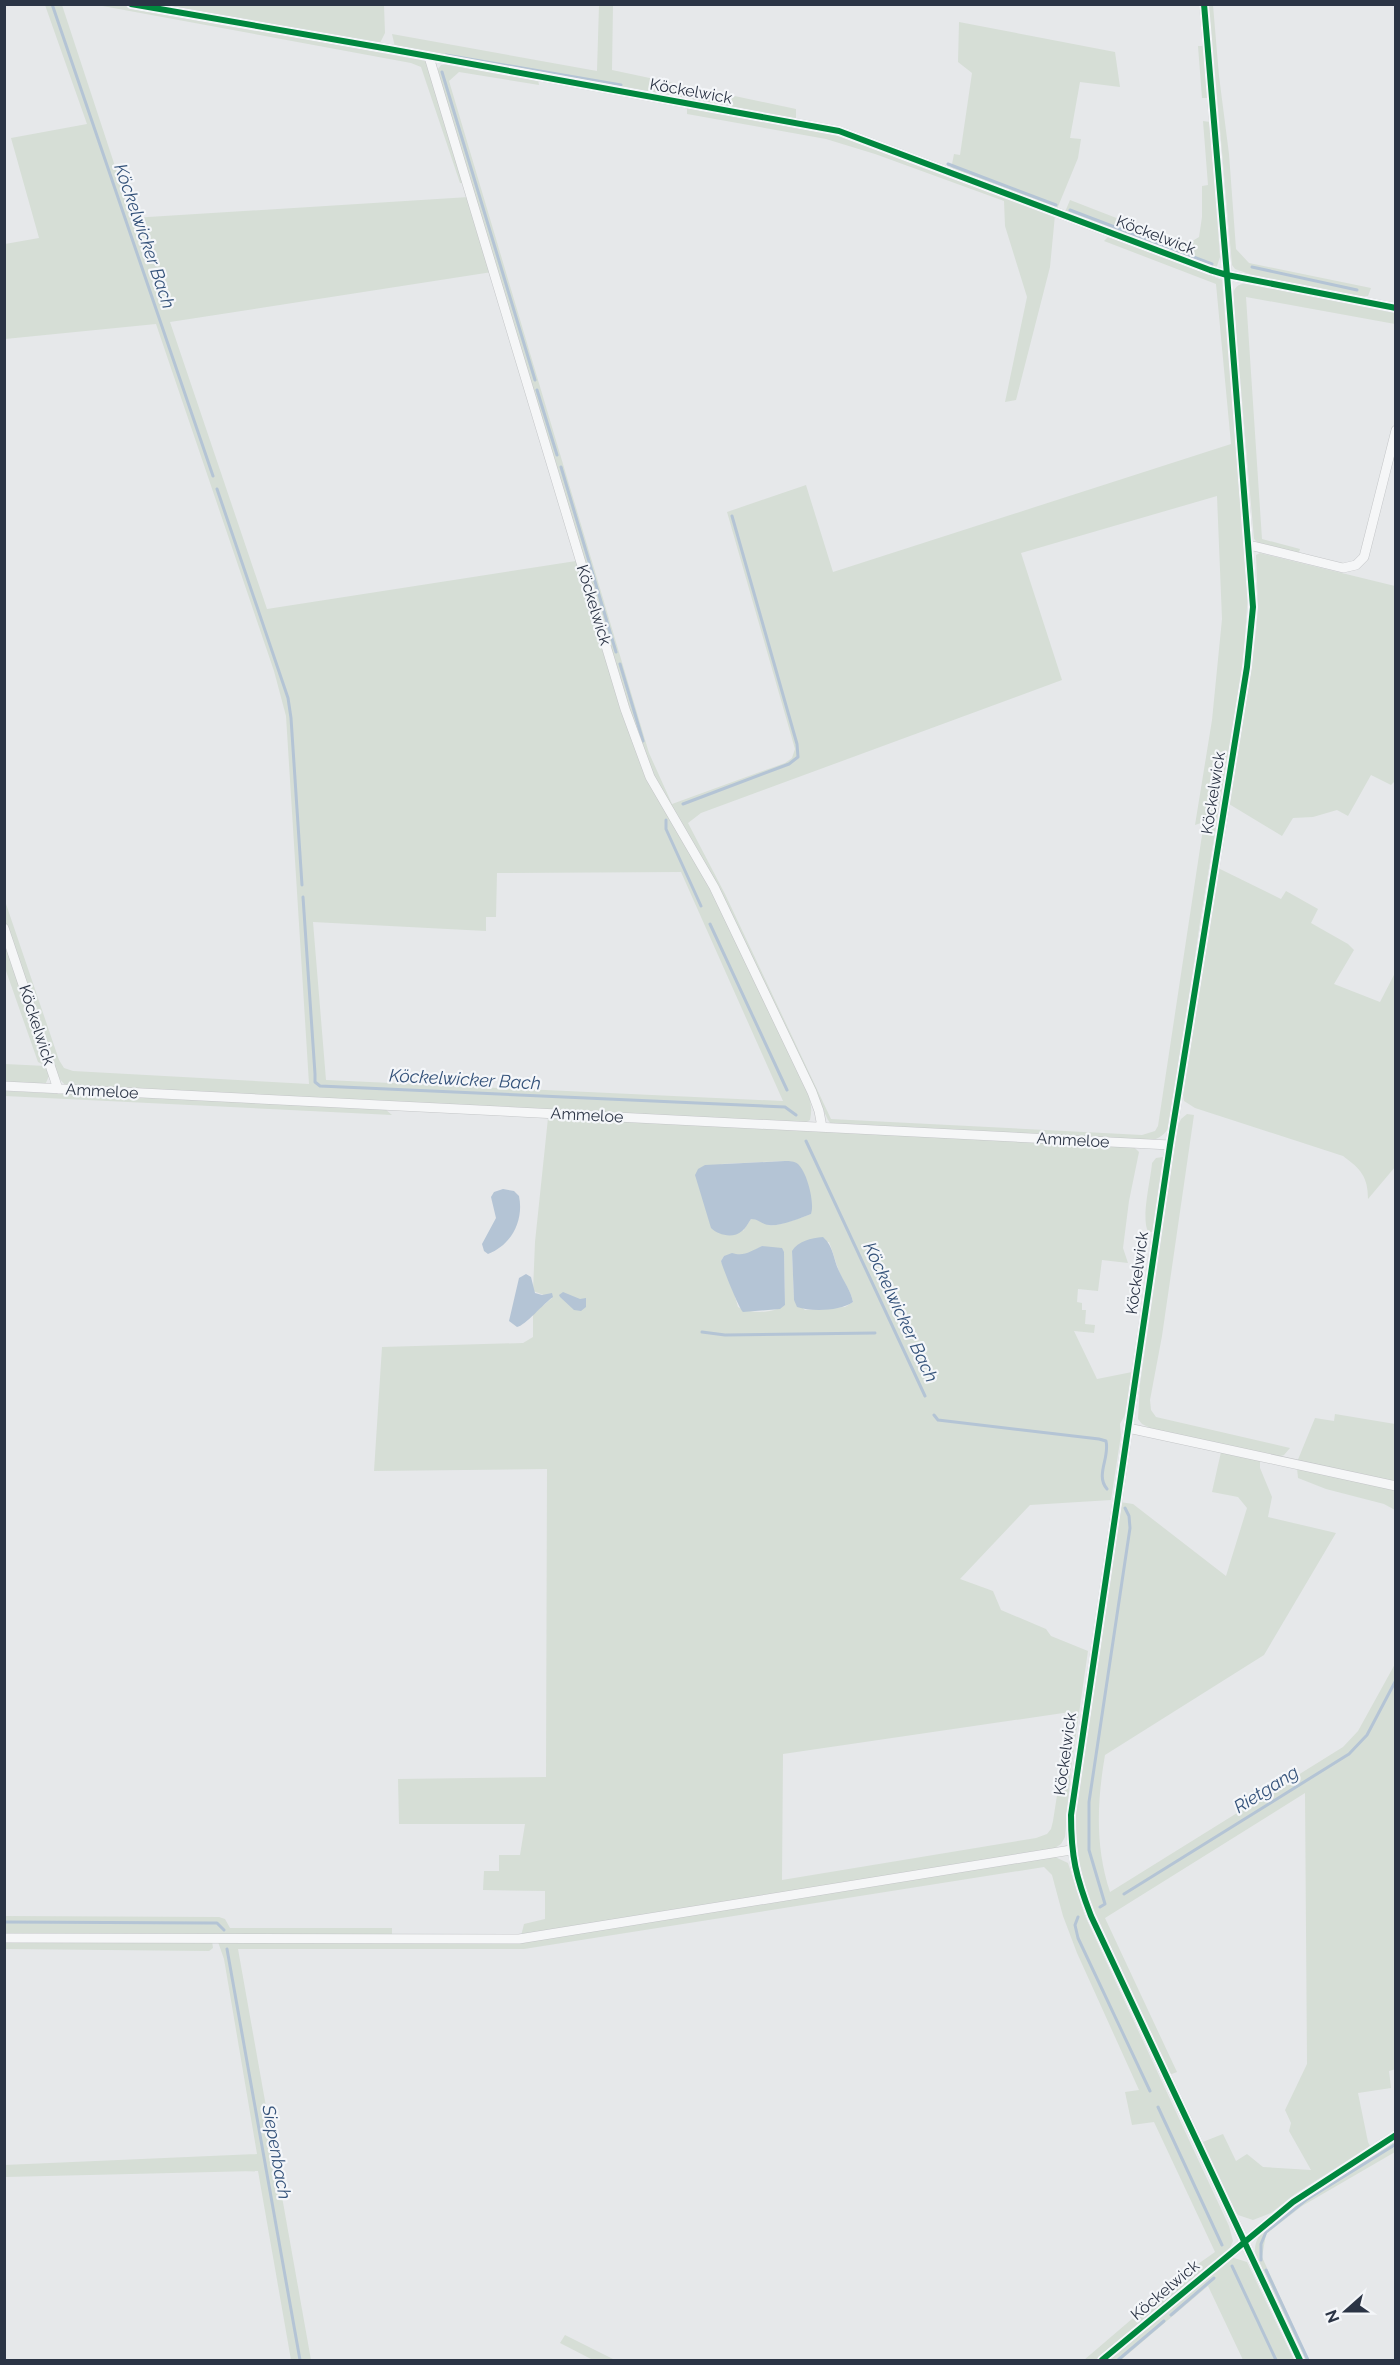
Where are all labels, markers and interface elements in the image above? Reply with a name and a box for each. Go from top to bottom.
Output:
street label: Köckelwick [648,74,734,108]
water label: Köckelwicker Bach [110,161,180,311]
street label: Köckelwick [1114,211,1199,259]
street label: Köckelwick [573,562,615,648]
street label: Köckelwick [1197,750,1229,836]
street label: Köckelwick [15,982,59,1068]
water label: Köckelwicker Bach [389,1065,541,1093]
street label: Ammeloe [65,1080,139,1102]
street label: Ammeloe [550,1104,624,1126]
street label: Ammeloe [1036,1129,1110,1151]
street label: Köckelwick [1122,1230,1152,1316]
water label: Köckelwicker Bach [859,1239,943,1385]
street label: Köckelwick [1050,1711,1080,1797]
water label: Rietgang [1230,1761,1303,1817]
water label: Siepenbach [258,2102,296,2201]
street label: Köckelwick [1127,2256,1203,2324]
north arrow [1316,2281,1376,2341]
text: N [1321,2307,1344,2325]

